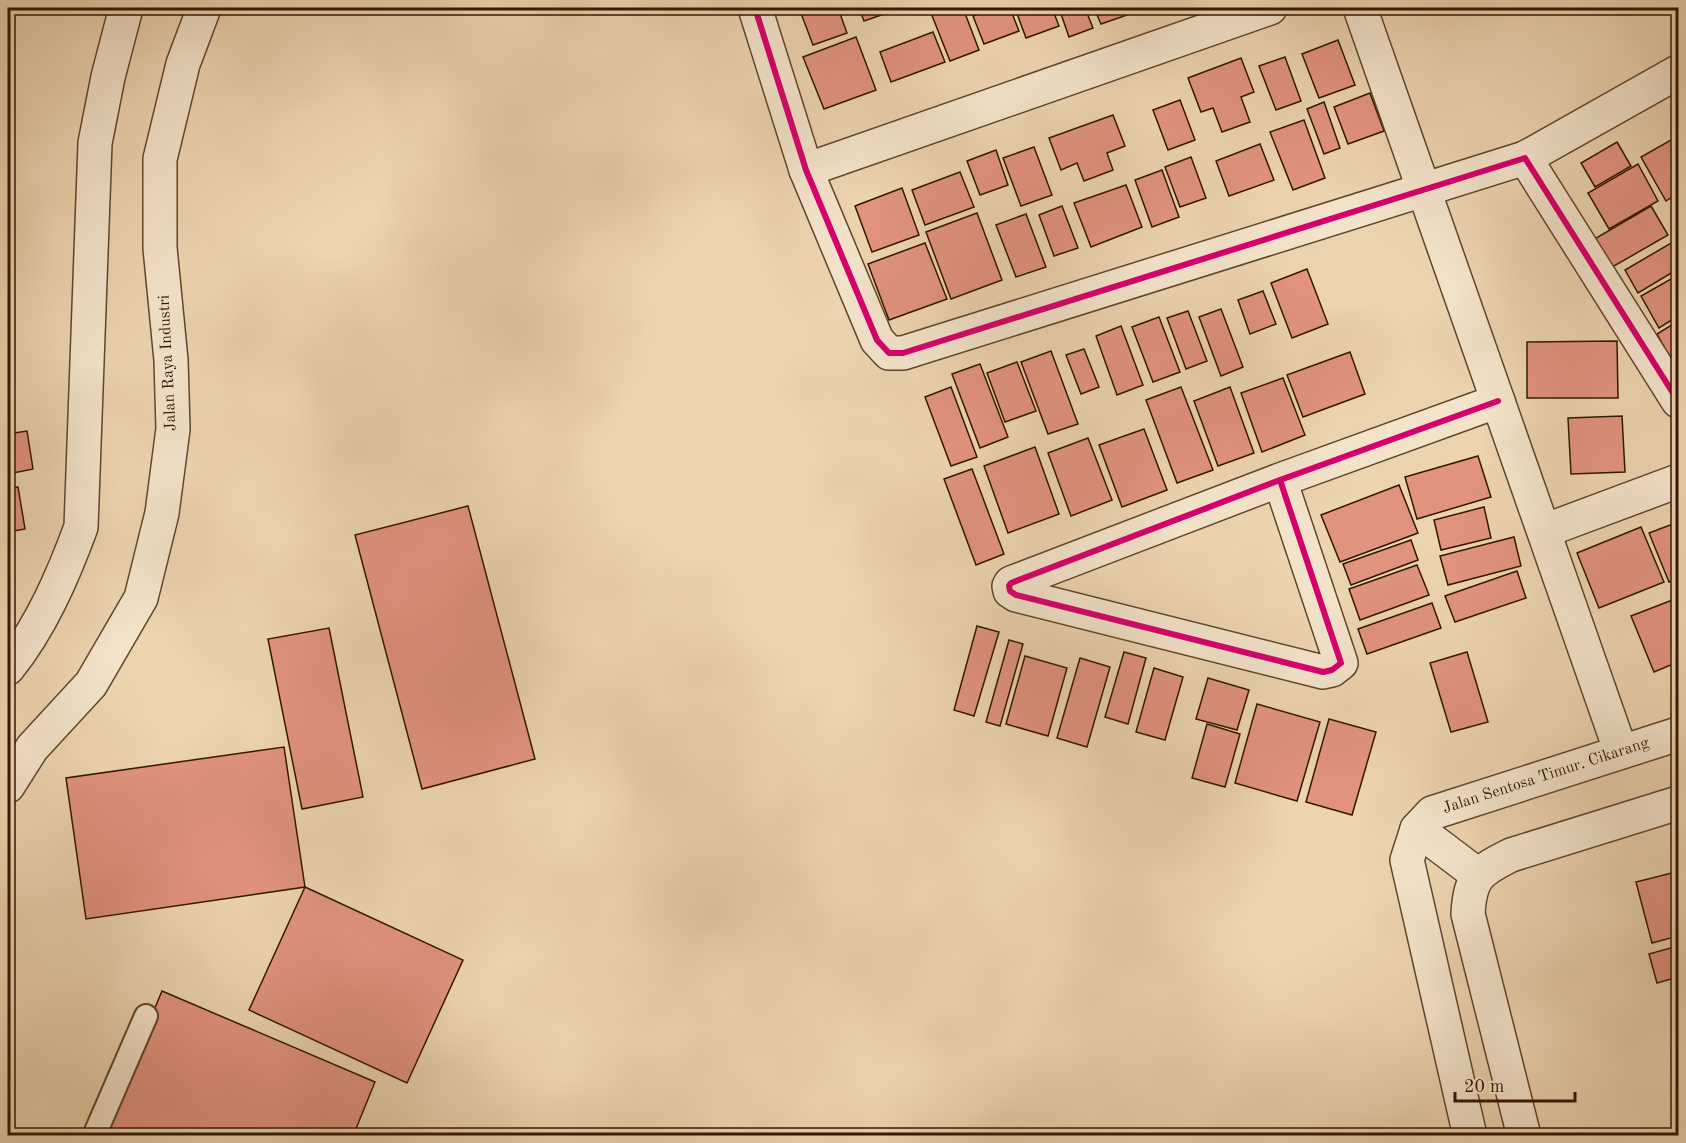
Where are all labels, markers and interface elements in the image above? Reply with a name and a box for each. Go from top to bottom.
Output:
street label: Jalan Raya Industri [156,294,180,432]
street label: Jalan Sentosa Timur. Cikarang [1441,735,1652,817]
scale bar [1455,1065,1575,1103]
text: 20 m [1464,1078,1504,1096]

